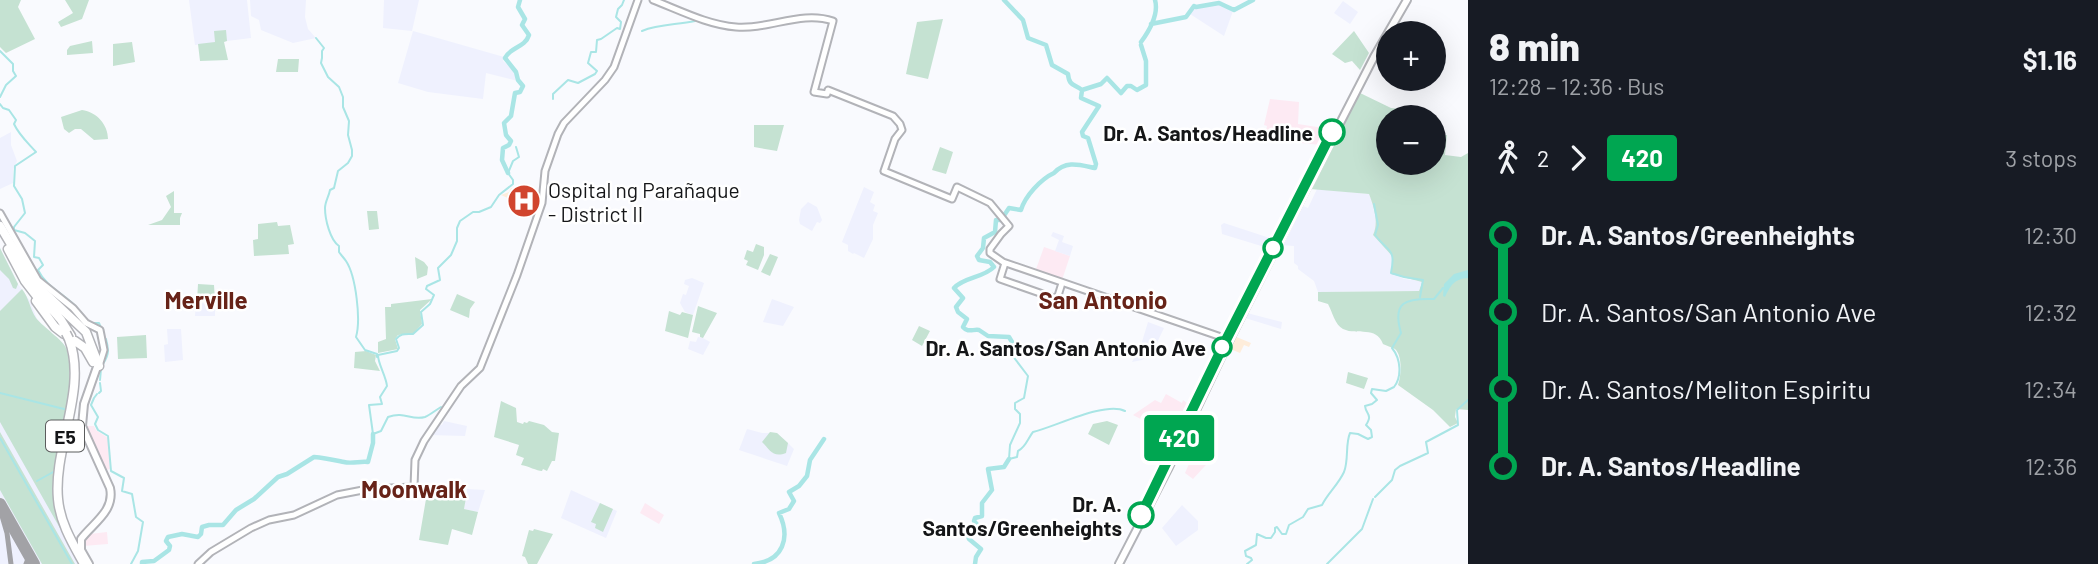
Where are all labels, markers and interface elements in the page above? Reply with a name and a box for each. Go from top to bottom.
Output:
map controls [1376,21,1446,175]
button: + [1376,21,1446,91]
text: 8 min [1489,23,1580,69]
text: $1.16 [2023,44,2077,75]
text: 12:28 – 12:36 · Bus [1489,72,1664,100]
button: − [1376,105,1446,175]
marker: Dr. A. Santos/Headline [1319,119,1345,145]
place label: Dr. A. Santos/Headline [1103,120,1313,145]
icon: walk [1489,139,1527,177]
icon: forward [1559,139,1597,177]
text: 420 [1621,143,1663,172]
text: 2 [1537,144,1549,172]
text: 3 stops [2005,144,2077,172]
place label: Ospital ng Parañaque - District II [548,177,740,226]
hospital icon: Ospital ng Parañaque - District II [505,182,543,220]
text: Dr. A. Santos/Greenheights [1541,219,1855,250]
text: 12:30 [2024,221,2077,249]
unlabelled marker [1263,238,1283,258]
district label: Merville [164,285,248,314]
district label: San Antonio [1039,285,1167,314]
text: Dr. A. Santos/San Antonio Ave [1541,296,1876,327]
text: 12:32 [2025,298,2077,326]
place label: Dr. A. Santos/San Antonio Ave [925,335,1206,360]
marker: Dr. A. Santos/San Antonio Ave [1212,337,1232,357]
text: Dr. A. Santos/Meliton Espiritu [1541,373,1871,404]
text: 12:34 [2024,375,2077,403]
line badge: 420 [1139,415,1219,461]
road number: E5 [46,420,84,452]
text: 420 [1158,423,1200,452]
text: Dr. A. Santos/Headline [1541,450,1801,481]
text: 12:36 [2025,452,2077,480]
district label: Moonwalk [361,474,467,503]
place label: Dr. A. Santos/Greenheights [923,491,1122,540]
marker: Dr. A. Santos/Greenheights [1128,502,1154,528]

